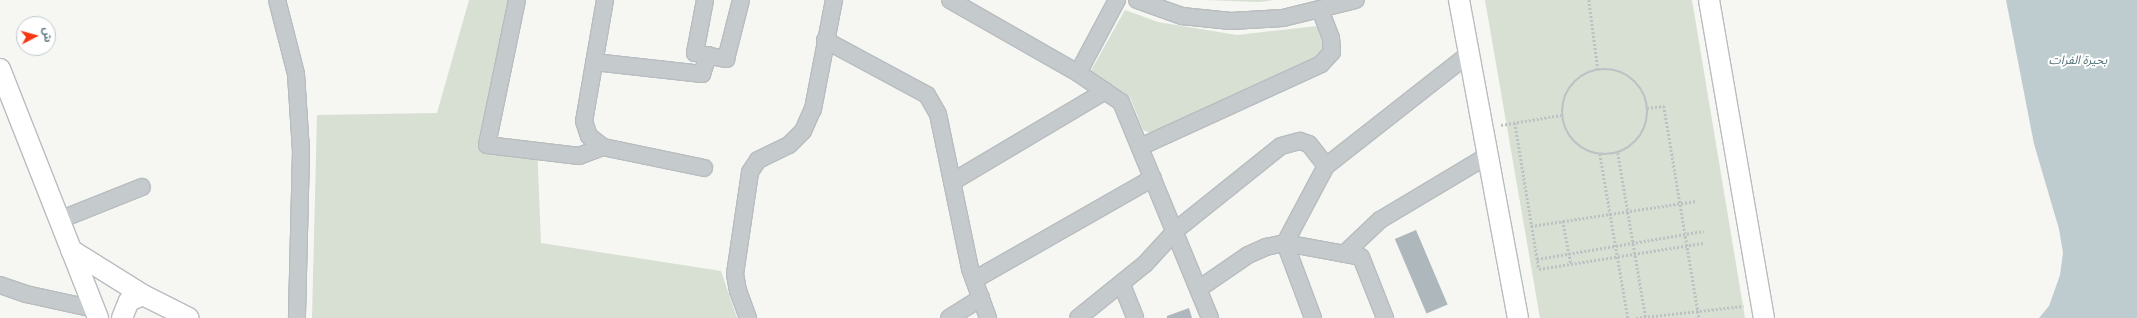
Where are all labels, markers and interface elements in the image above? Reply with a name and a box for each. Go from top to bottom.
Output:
north arrow [16,16,56,56]
text: ش [40,27,55,43]
water label: بحيرة الفرات [2049,54,2107,68]

